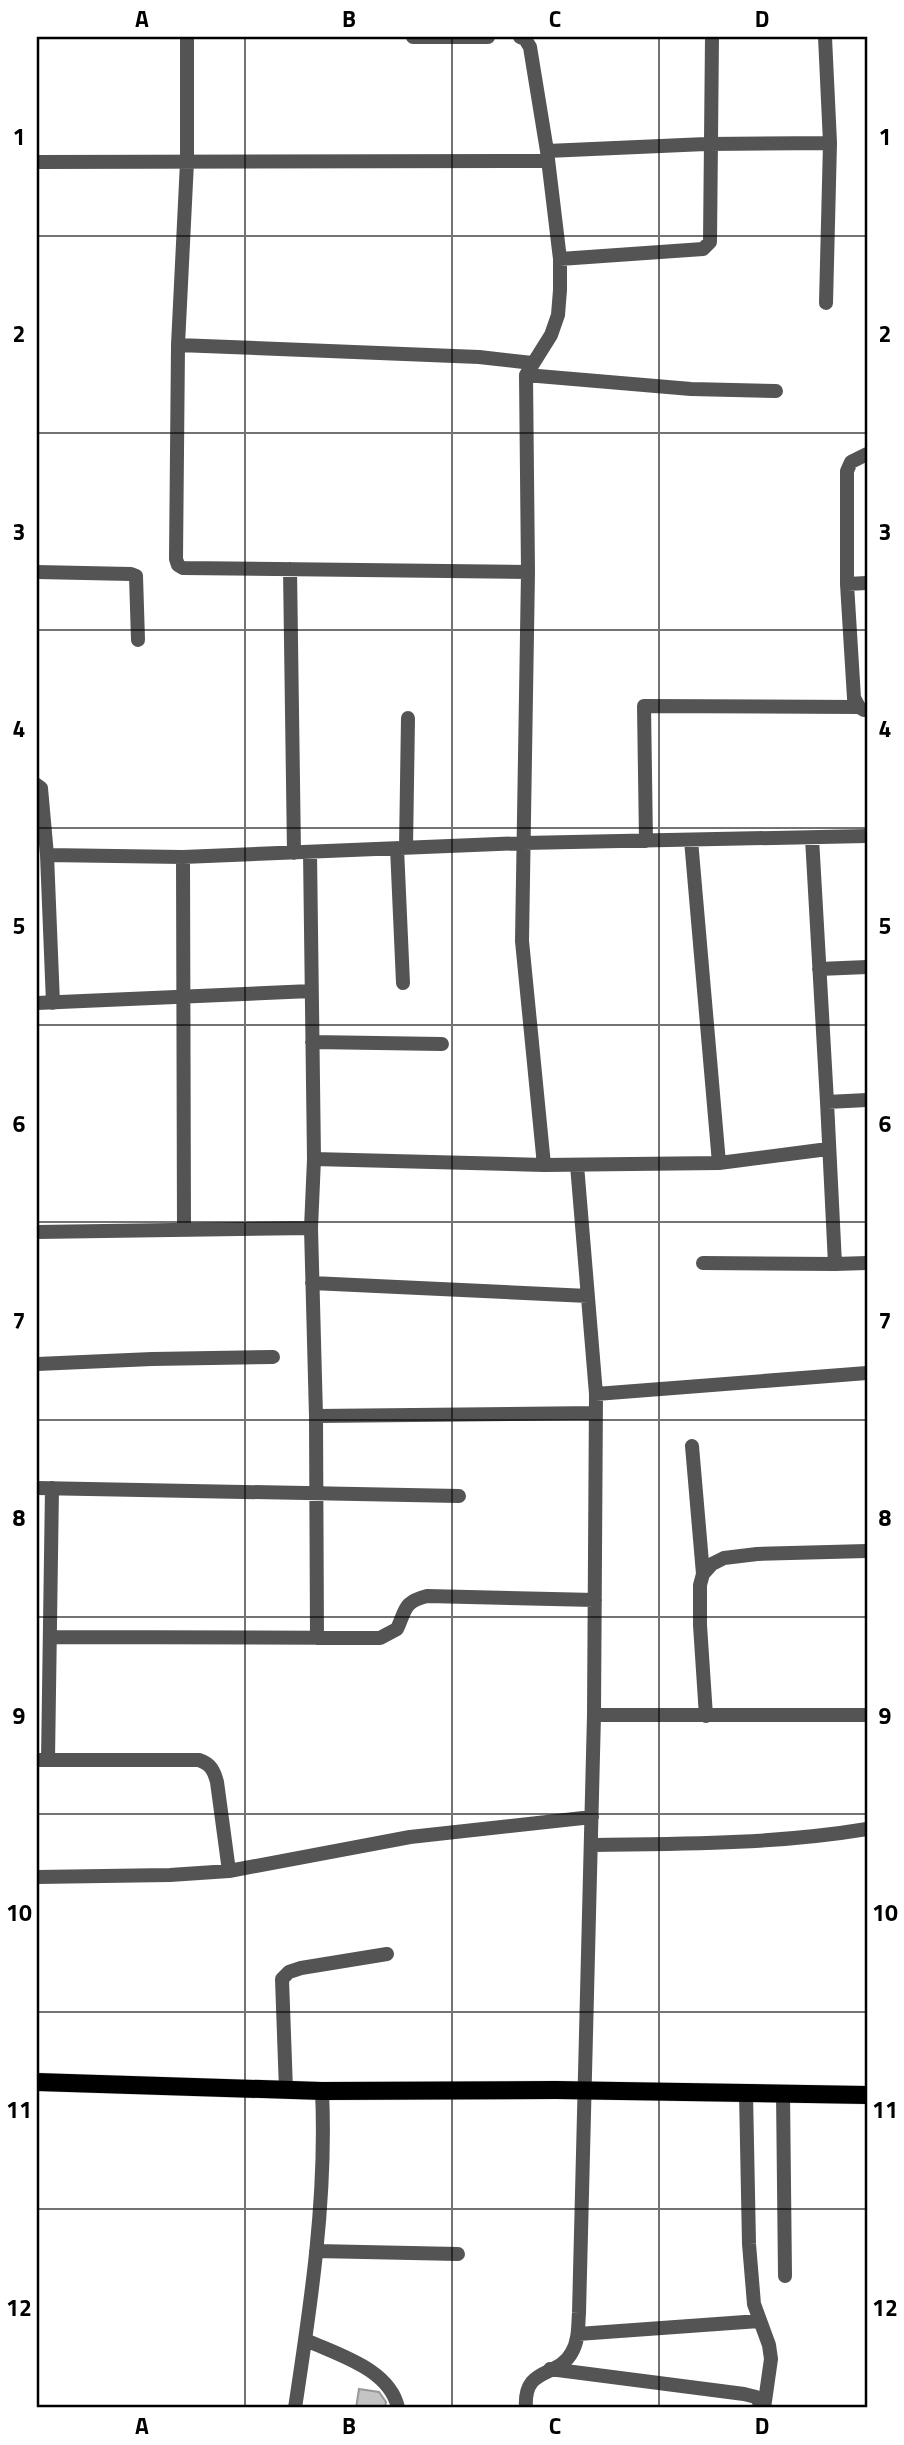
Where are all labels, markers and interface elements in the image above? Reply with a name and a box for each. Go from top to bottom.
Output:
text: A [135,1,149,36]
text: B [342,1,356,36]
text: C [549,1,561,36]
text: D [755,1,769,36]
text: 1 [13,119,25,154]
text: 1 [879,119,891,154]
text: 2 [13,316,25,351]
text: 2 [879,316,891,351]
text: 3 [13,514,25,549]
text: 3 [879,514,891,549]
text: 4 [13,711,25,746]
text: 4 [879,711,891,746]
text: 5 [13,908,25,943]
text: 5 [879,908,891,943]
text: 6 [13,1106,26,1141]
text: 6 [879,1106,892,1141]
text: 7 [13,1303,25,1338]
text: 7 [879,1303,891,1338]
text: 8 [13,1500,26,1535]
text: 8 [879,1500,892,1535]
text: 9 [13,1698,26,1733]
text: 9 [879,1698,892,1733]
text: 10 [6,1895,32,1930]
text: 10 [872,1895,898,1930]
text: 11 [6,2092,32,2127]
text: 11 [872,2092,898,2127]
text: 12 [6,2290,32,2325]
text: 12 [872,2290,898,2325]
text: A [135,2408,149,2443]
text: B [342,2408,356,2443]
text: C [549,2408,561,2443]
text: D [755,2408,769,2443]

